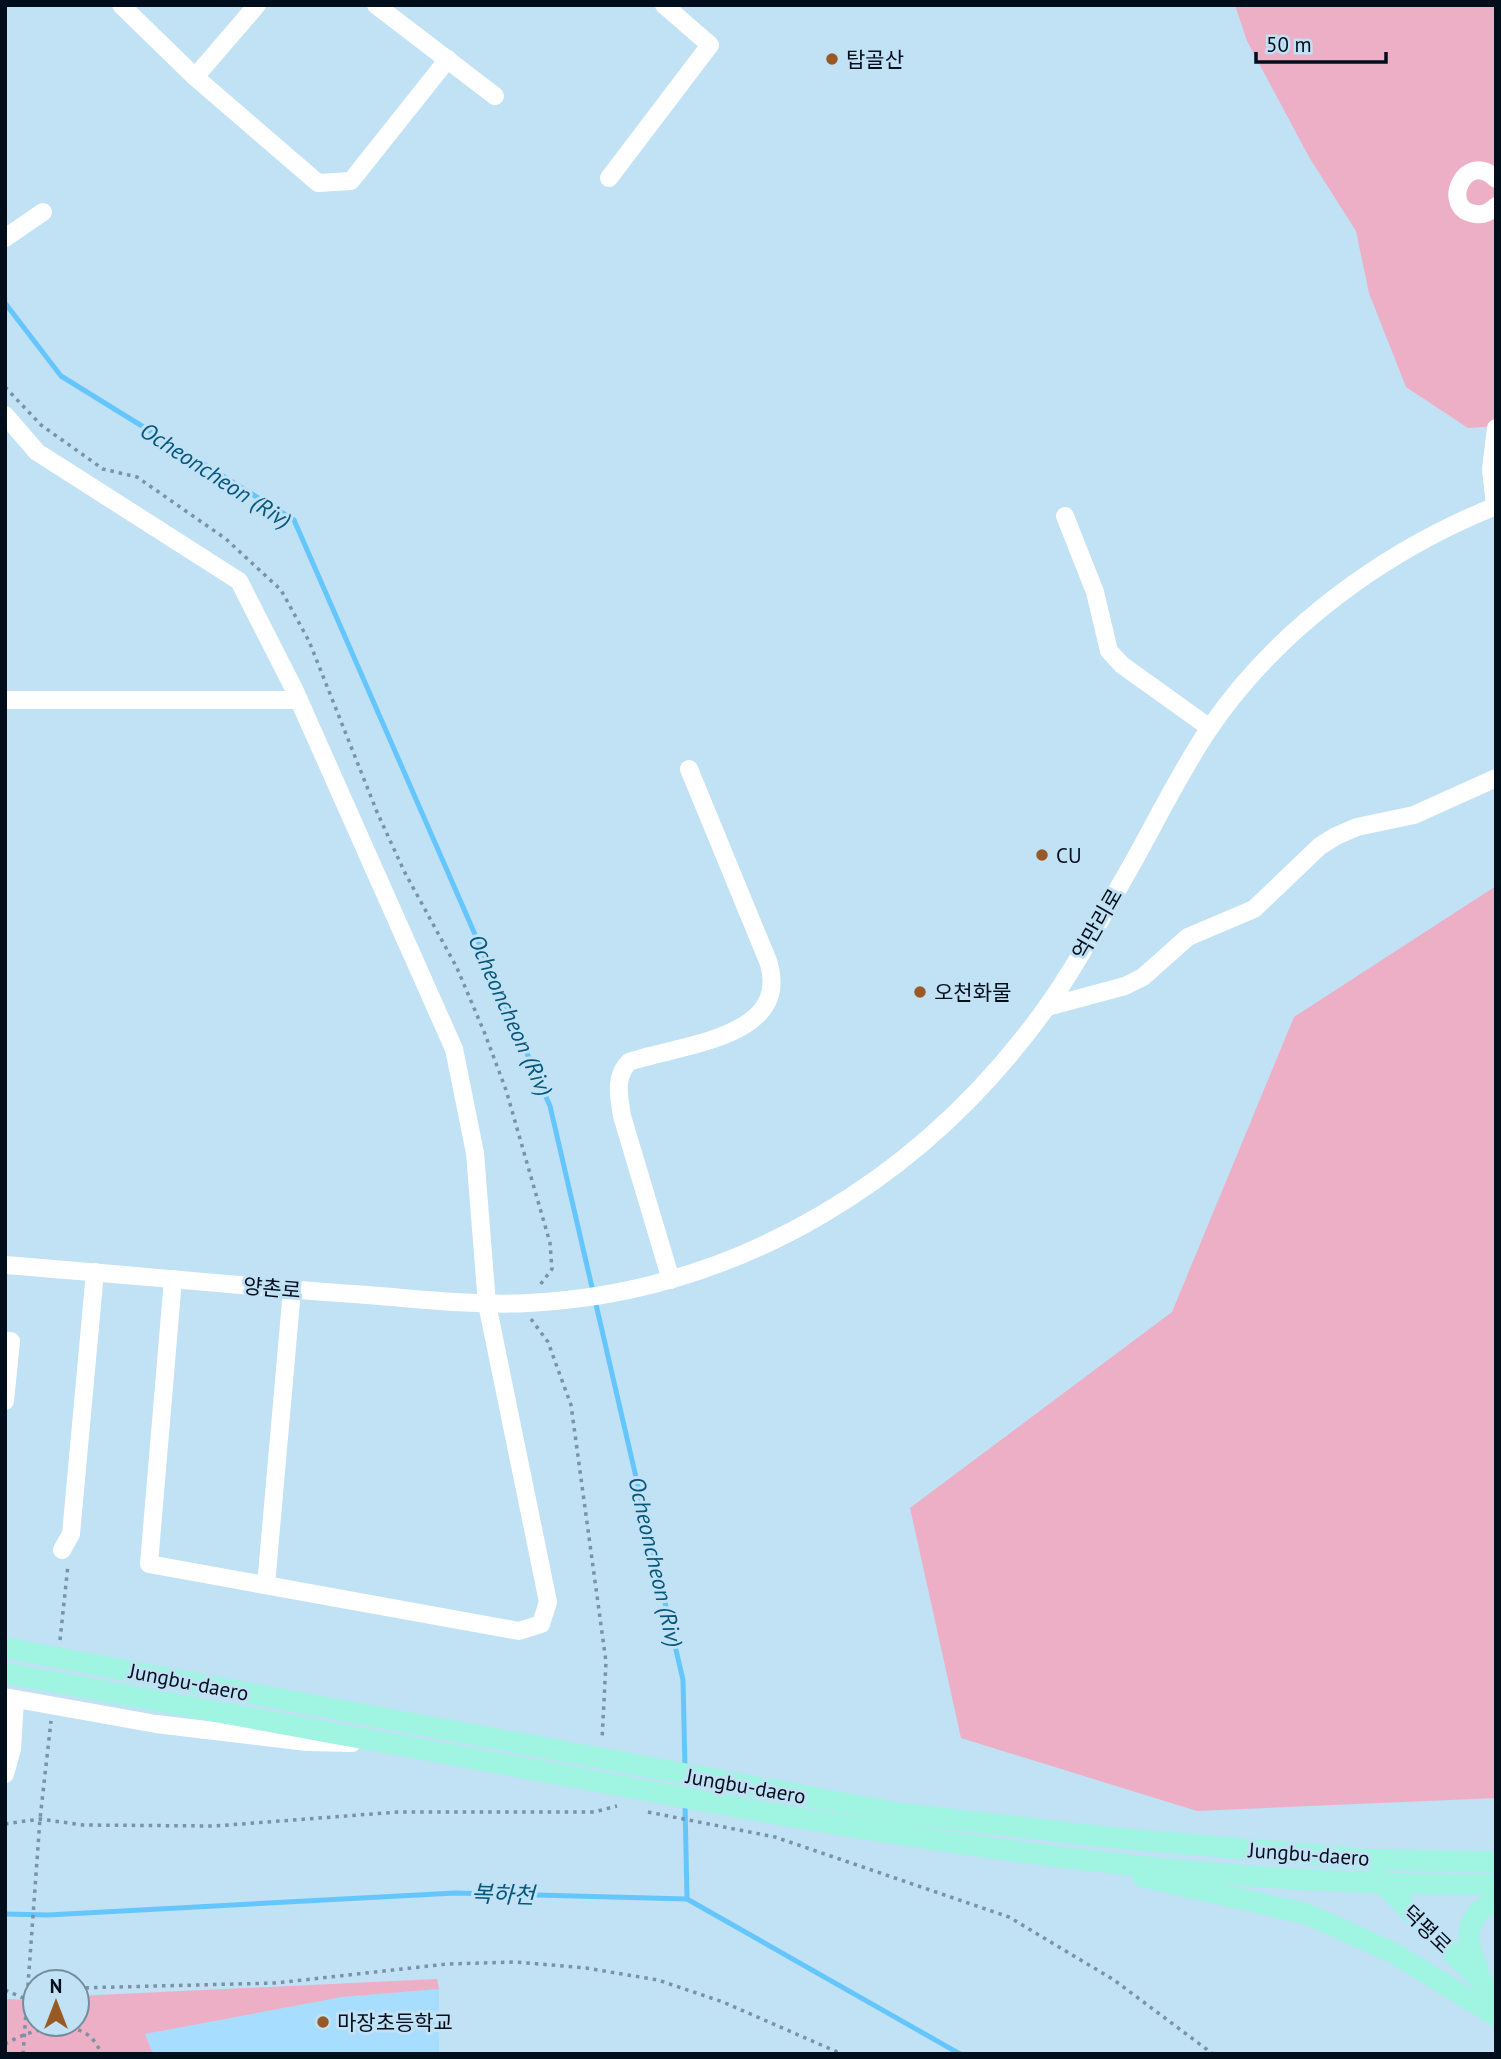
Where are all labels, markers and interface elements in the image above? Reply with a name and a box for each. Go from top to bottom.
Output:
scale bar [1256,21,1386,65]
text: 50 m [1266,31,1312,58]
place label: 탑골산 [846,46,904,73]
marker: 탑골산 [824,51,840,67]
water label: Ocheoncheon (Riv) [135,415,297,535]
place label: CU [1056,842,1082,869]
marker: CU [1034,847,1050,863]
street label: 억만리로 [1066,884,1128,964]
water label: Ocheoncheon (Riv) [462,930,560,1100]
place label: 오천화물 [934,979,1011,1006]
marker: 오천화물 [912,984,928,1000]
street label: 양촌로 [242,1272,302,1304]
water label: Ocheoncheon (Riv) [622,1474,690,1650]
street label: Jungbu-daero [126,1657,251,1707]
street label: Jungbu-daero [683,1762,808,1810]
street label: Jungbu-daero [1247,1836,1370,1872]
water label: 복하천 [471,1878,538,1910]
street label: 덕평로 [1397,1899,1457,1959]
north arrow [21,1968,91,2038]
text: N [50,1974,62,1998]
place label: 마장초등학교 [337,2009,453,2036]
marker: 마장초등학교 [315,2014,331,2030]

